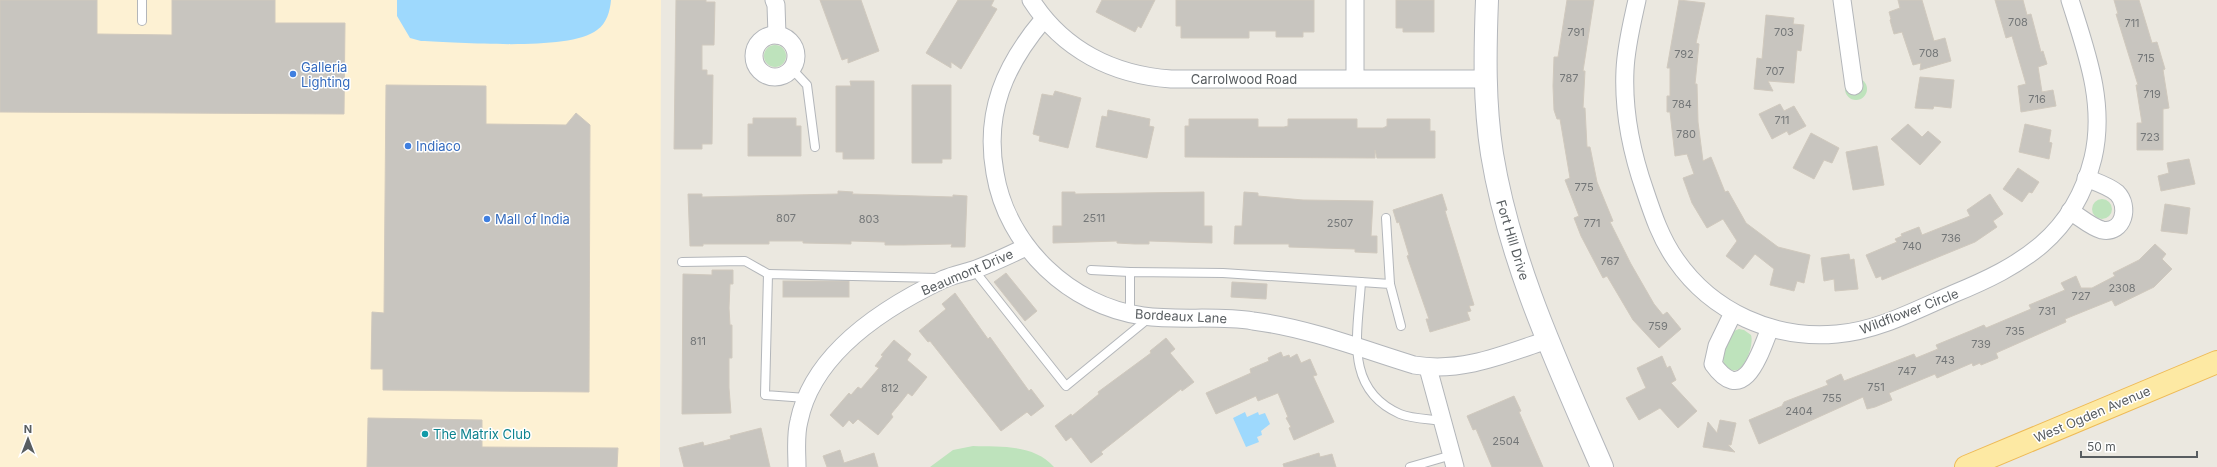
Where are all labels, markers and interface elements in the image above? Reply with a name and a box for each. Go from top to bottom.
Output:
house number: 708 [2008,15,2028,29]
house number: 711 [2124,16,2140,30]
house number: 791 [1567,25,1585,39]
house number: 703 [1774,25,1794,39]
house number: 708 [1919,46,1939,60]
house number: 792 [1674,47,1694,61]
house number: 715 [2137,51,2155,65]
place label: Galleria Lighting [301,59,350,90]
house number: 707 [1765,64,1785,78]
marker: Galleria Lighting [288,69,298,79]
street label: Carrolwood Road [1191,71,1297,87]
house number: 787 [1559,71,1579,85]
house number: 719 [2143,87,2161,101]
house number: 716 [2028,92,2046,106]
house number: 784 [1672,97,1692,111]
house number: 711 [1774,113,1790,127]
house number: 780 [1676,127,1696,141]
house number: 723 [2140,130,2160,144]
place label: Indiaco [416,138,461,154]
marker: Indiaco [403,141,413,151]
house number: 775 [1574,180,1594,194]
street label: Fort Hill Drive [1493,198,1533,282]
place label: Mall of India [495,211,570,227]
house number: 807 [776,211,796,225]
house number: 2511 [1083,211,1105,225]
house number: 803 [859,212,879,226]
marker: Mall of India [482,214,492,224]
house number: 2507 [1327,216,1353,230]
house number: 771 [1583,216,1601,230]
house number: 736 [1941,231,1961,245]
house number: 740 [1902,239,1922,253]
street label: Beaumont Drive [919,245,1015,299]
house number: 767 [1600,254,1620,268]
house number: 2308 [2108,281,2136,295]
street label: Wildflower Circle [1857,285,1961,337]
house number: 727 [2071,289,2091,303]
house number: 731 [2038,304,2056,318]
street label: Bordeaux Lane [1134,306,1228,326]
house number: 759 [1648,319,1668,333]
house number: 735 [2005,324,2025,338]
house number: 811 [690,334,706,348]
house number: 739 [1971,337,1991,351]
house number: 743 [1935,353,1955,367]
house number: 747 [1898,364,1916,378]
house number: 751 [1867,380,1885,394]
house number: 812 [881,381,899,395]
street label: West Ogden Avenue [2031,382,2153,446]
house number: 755 [1822,391,1842,405]
house number: 2404 [1785,404,1813,418]
north arrow [8,419,48,459]
text: N [24,422,32,436]
place label: The Matrix Club [433,426,531,442]
marker: The Matrix Club [420,429,430,439]
scale bar [2081,433,2197,459]
house number: 2504 [1492,434,1520,448]
text: 50 m [2087,439,2116,454]

